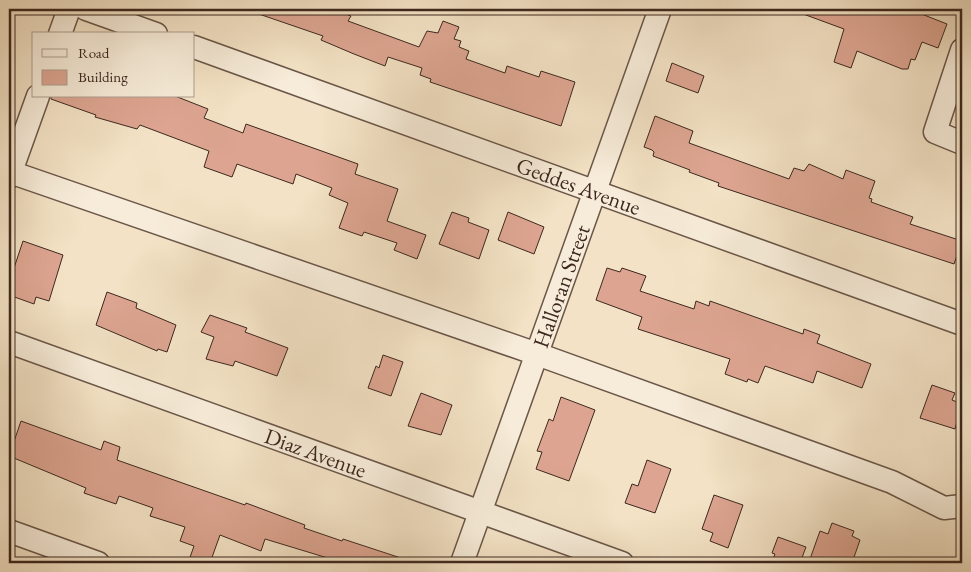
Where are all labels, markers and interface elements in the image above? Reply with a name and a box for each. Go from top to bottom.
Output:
legend [32,32,195,98]
text: Road [78,43,110,62]
text: Building [78,67,128,86]
street label: Geddes Avenue [512,151,645,222]
street label: Halloran Street [526,221,597,352]
street label: Diaz Avenue [261,421,371,485]

